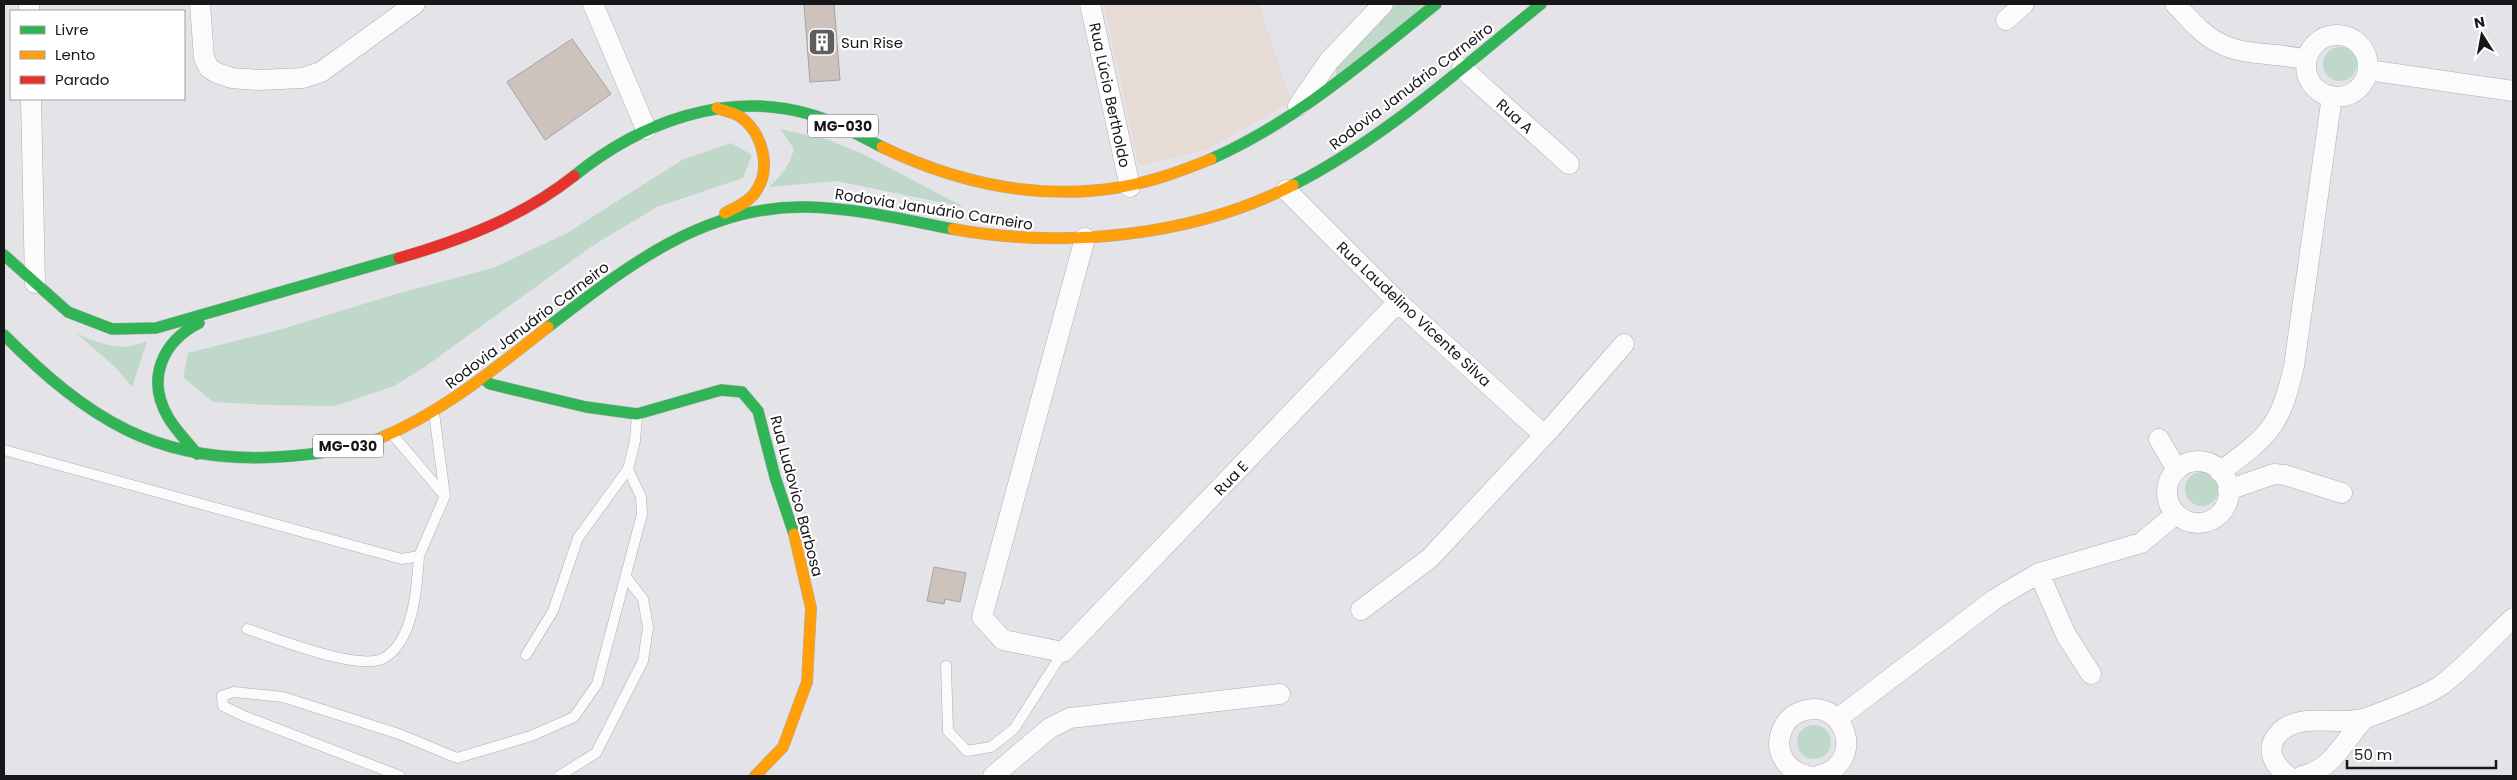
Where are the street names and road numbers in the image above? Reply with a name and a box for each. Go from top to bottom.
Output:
street label: Rodovia Januário Carneiro [1325,17,1497,155]
street label: Rua Lúcio Bertholdo [1084,21,1136,169]
street label: Rua A [1492,94,1538,138]
road number: MG-030 [808,114,878,138]
street label: Rodovia Januário Carneiro [834,183,1034,235]
street label: Rua Laudelino Vicente Silva [1332,237,1496,391]
street label: Rodovia Januário Carneiro [441,256,613,394]
street label: Rua Ludovico Barbosa [765,413,829,579]
road number: MG-030 [313,434,383,458]
street label: Rua E [1209,456,1253,500]

